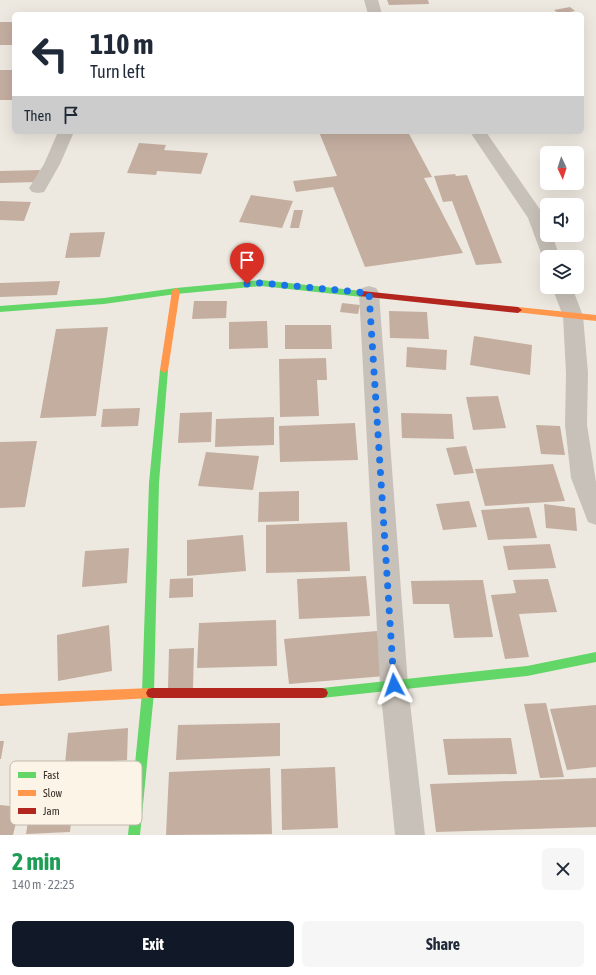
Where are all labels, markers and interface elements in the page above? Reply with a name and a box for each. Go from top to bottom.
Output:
icon: left [24,28,76,80]
text: 110 m [90,28,153,60]
text: Turn left [90,61,145,82]
icon: arrive [60,104,82,126]
text: Then [24,107,52,124]
north arrow [540,146,584,190]
map controls [540,146,584,294]
button: sound [540,198,584,242]
pin [230,243,264,284]
icon: arrive [236,249,258,271]
button: layers [540,250,584,294]
position arrow [373,664,415,706]
legend [10,761,142,825]
text: Fast [43,769,59,781]
text: Slow [43,787,62,799]
text: Jam [43,805,60,817]
text: 2 min [12,848,61,875]
button: close [542,848,584,890]
text: 140 m · 22:25 [12,877,75,892]
button: Exit [12,921,294,967]
button: Share [302,921,584,967]

